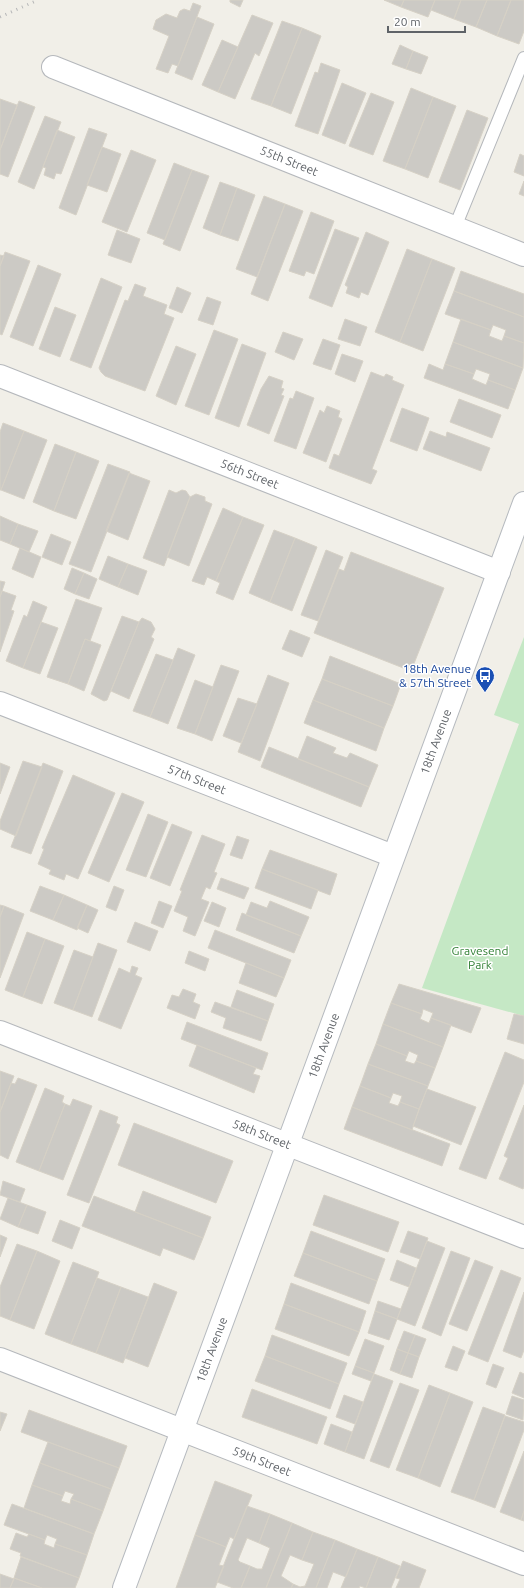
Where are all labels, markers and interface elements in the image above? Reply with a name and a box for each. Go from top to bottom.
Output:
scale bar [388,8,465,34]
text: 20 m [394,15,421,28]
street label: 55th Street [258,143,320,178]
street label: 56th Street [219,456,281,491]
place label: 18th Avenue & 57th Street [399,662,471,689]
bus stop icon: 18th Avenue & 57th Street [474,665,496,693]
street label: 18th Avenue [418,707,453,776]
street label: 57th Street [166,762,228,796]
park label: Gravesend Park [452,944,508,971]
street label: 18th Avenue [306,1011,341,1080]
street label: 58th Street [231,1117,293,1151]
street label: 18th Avenue [193,1315,229,1384]
street label: 59th Street [231,1444,293,1478]

